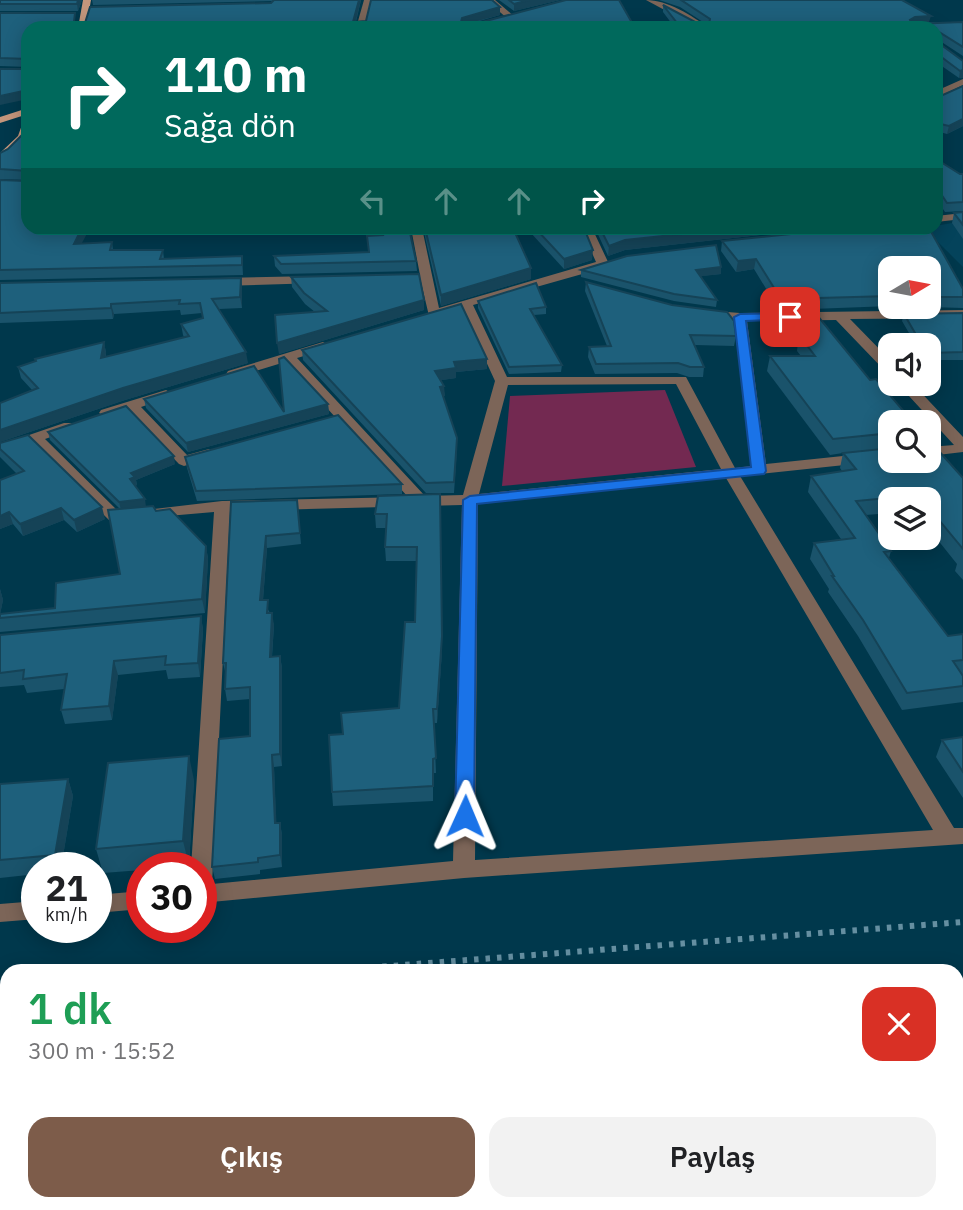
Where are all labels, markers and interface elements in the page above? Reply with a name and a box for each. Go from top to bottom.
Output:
text: 110 m [164,42,308,105]
icon: right [49,49,140,140]
text: Sağa dön [164,104,296,146]
icon: left [354,182,392,220]
icon: ahead [427,182,465,220]
icon: ahead [500,182,538,220]
icon: right [573,182,611,220]
north arrow [878,256,942,318]
map controls [878,256,941,550]
pin [760,287,820,347]
icon: arrive [771,298,809,336]
button: sound [878,333,941,396]
button: search [878,410,941,473]
button: layers [878,487,941,550]
position arrow [428,779,502,853]
speed limit sign: 30 [126,852,217,943]
text: 21 [45,865,88,911]
text: km/h [45,903,88,926]
text: 1 dk [28,981,112,1036]
button: close [862,987,936,1061]
text: 300 m · 15:52 [28,1035,175,1065]
button: Çıkış [28,1117,475,1197]
button: Paylaş [489,1117,936,1197]

